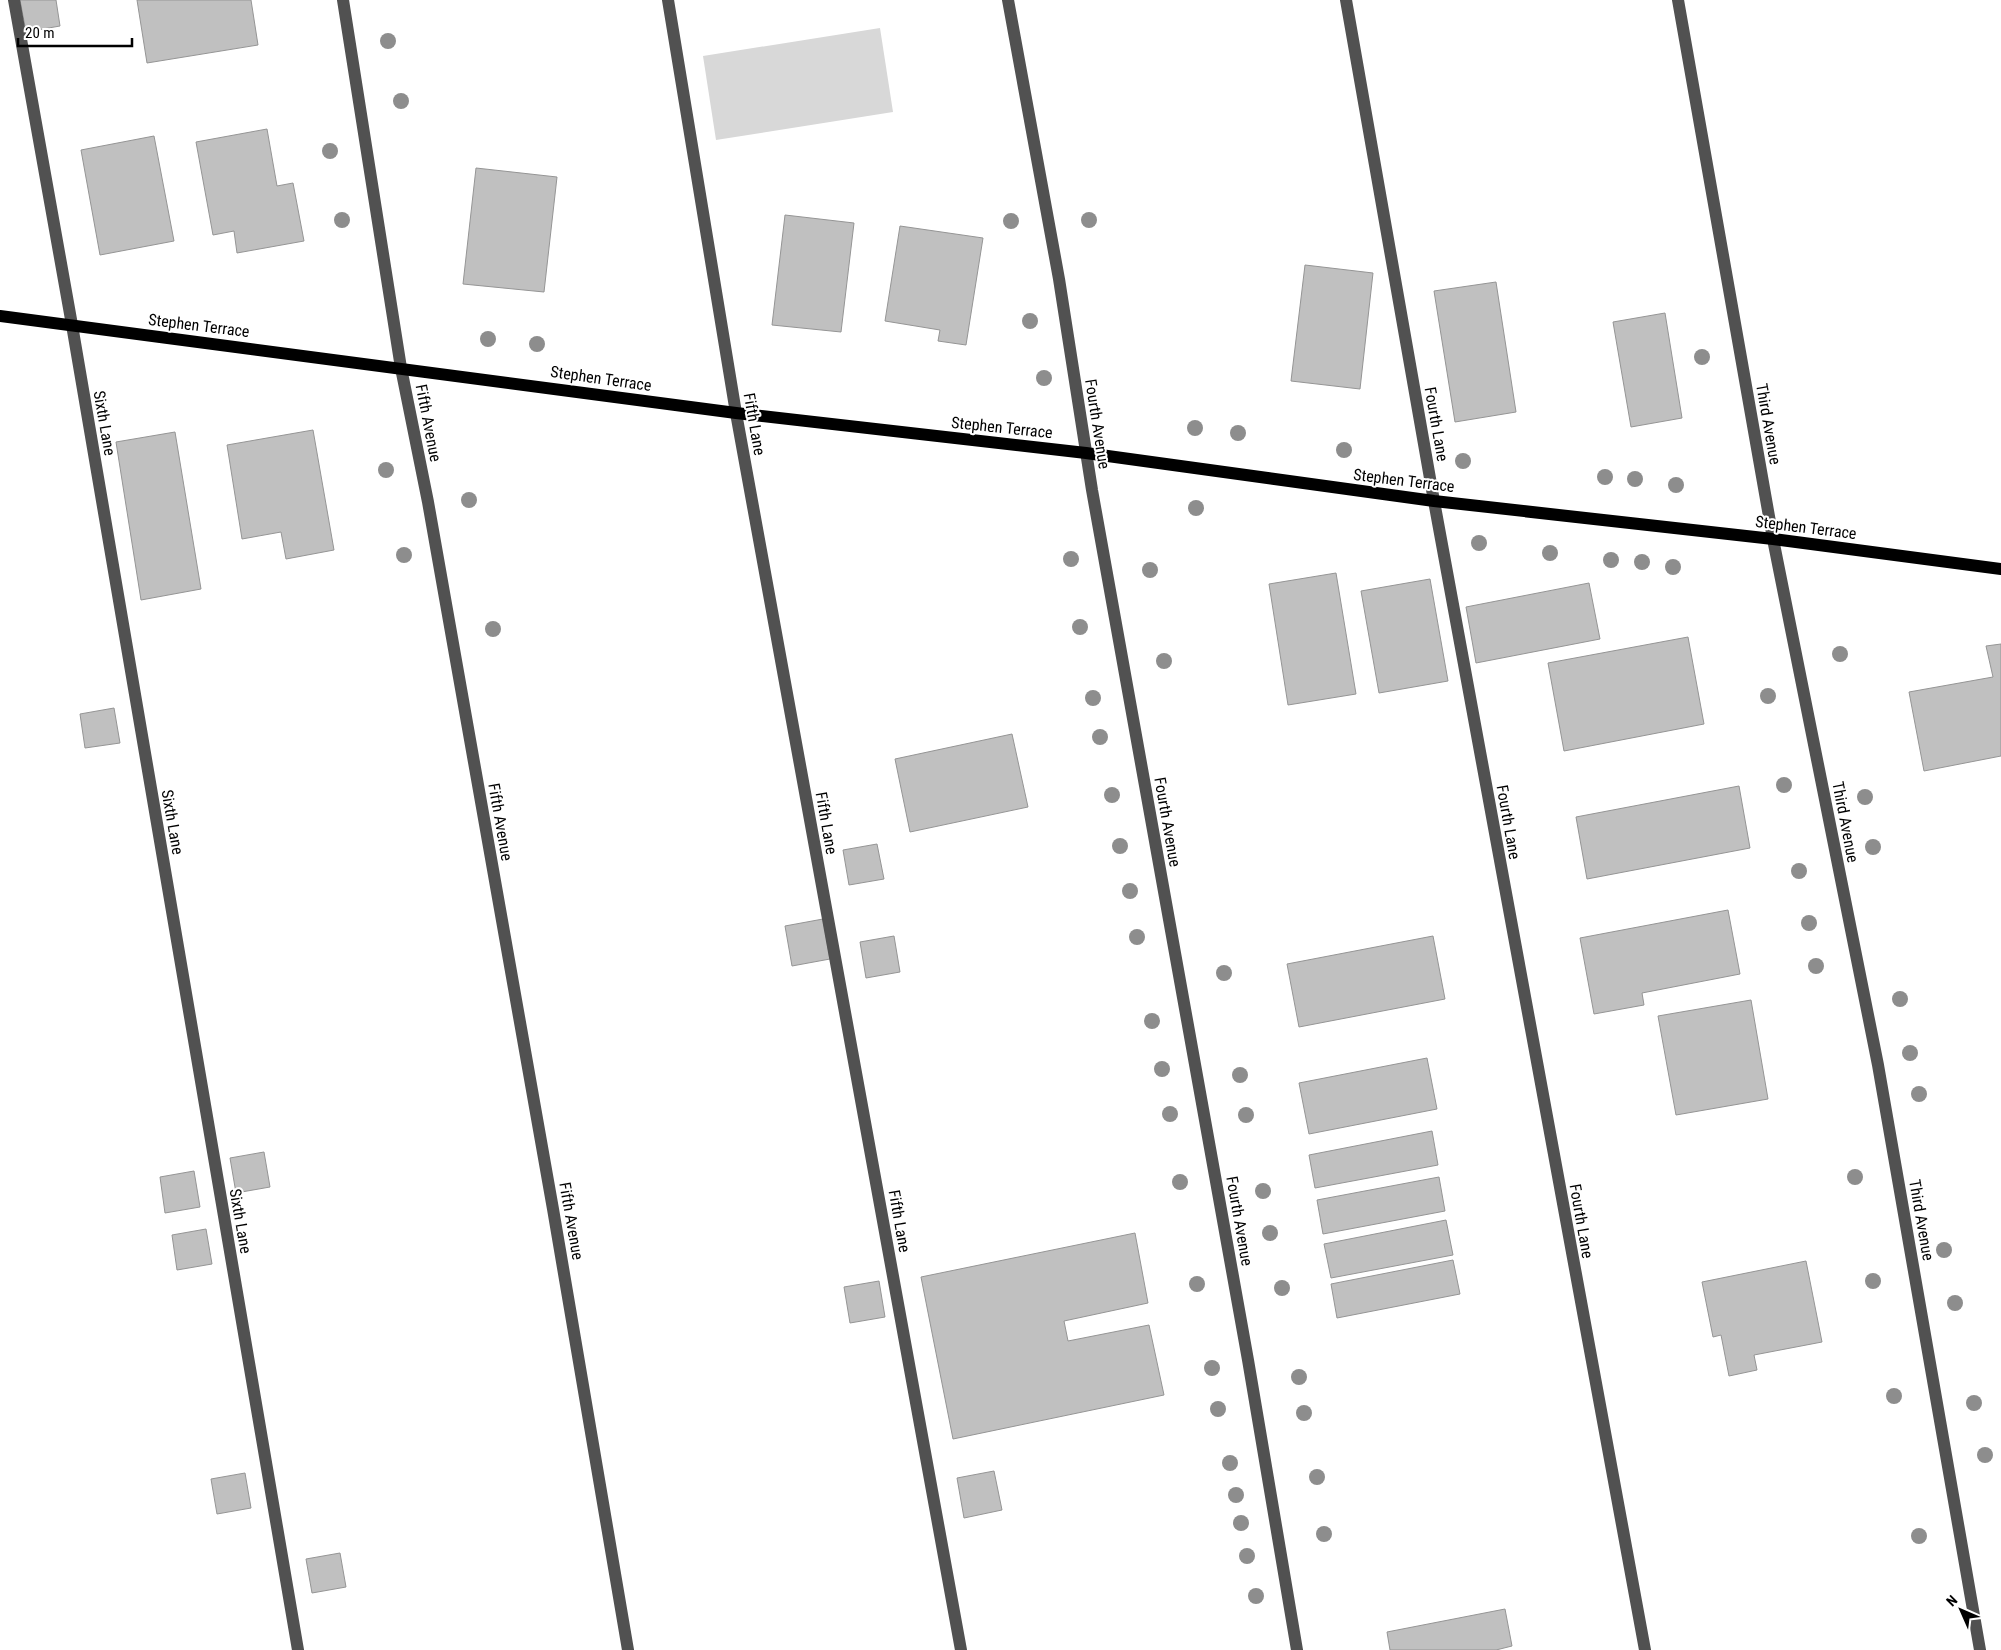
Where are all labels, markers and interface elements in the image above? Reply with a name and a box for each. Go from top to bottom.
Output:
scale bar [18,15,131,47]
text: 20 m [25,24,55,42]
street label: Stephen Terrace [147,310,251,341]
street label: Stephen Terrace [549,362,653,395]
street label: Fourth Avenue [1081,378,1114,470]
street label: Third Avenue [1752,382,1785,466]
street label: Fifth Avenue [412,383,445,463]
street label: Fourth Lane [1421,385,1452,463]
street label: Sixth Lane [89,389,120,457]
street label: Fifth Lane [740,391,769,457]
street label: Stephen Terrace [950,413,1054,442]
street label: Stephen Terrace [1352,465,1456,496]
street label: Stephen Terrace [1754,512,1858,543]
street label: Fourth Avenue [1150,776,1185,868]
street label: Third Avenue [1828,780,1863,864]
street label: Fifth Avenue [484,782,517,862]
street label: Fourth Lane [1493,783,1524,861]
street label: Sixth Lane [157,788,188,856]
street label: Fifth Lane [812,790,841,856]
street label: Fourth Avenue [1222,1175,1257,1267]
street label: Third Avenue [1905,1178,1938,1262]
street label: Fifth Avenue [555,1181,588,1261]
street label: Fourth Lane [1566,1182,1597,1260]
street label: Sixth Lane [225,1187,256,1255]
street label: Fifth Lane [885,1188,914,1254]
north arrow [1936,1585,1986,1635]
text: N [1943,1592,1960,1609]

